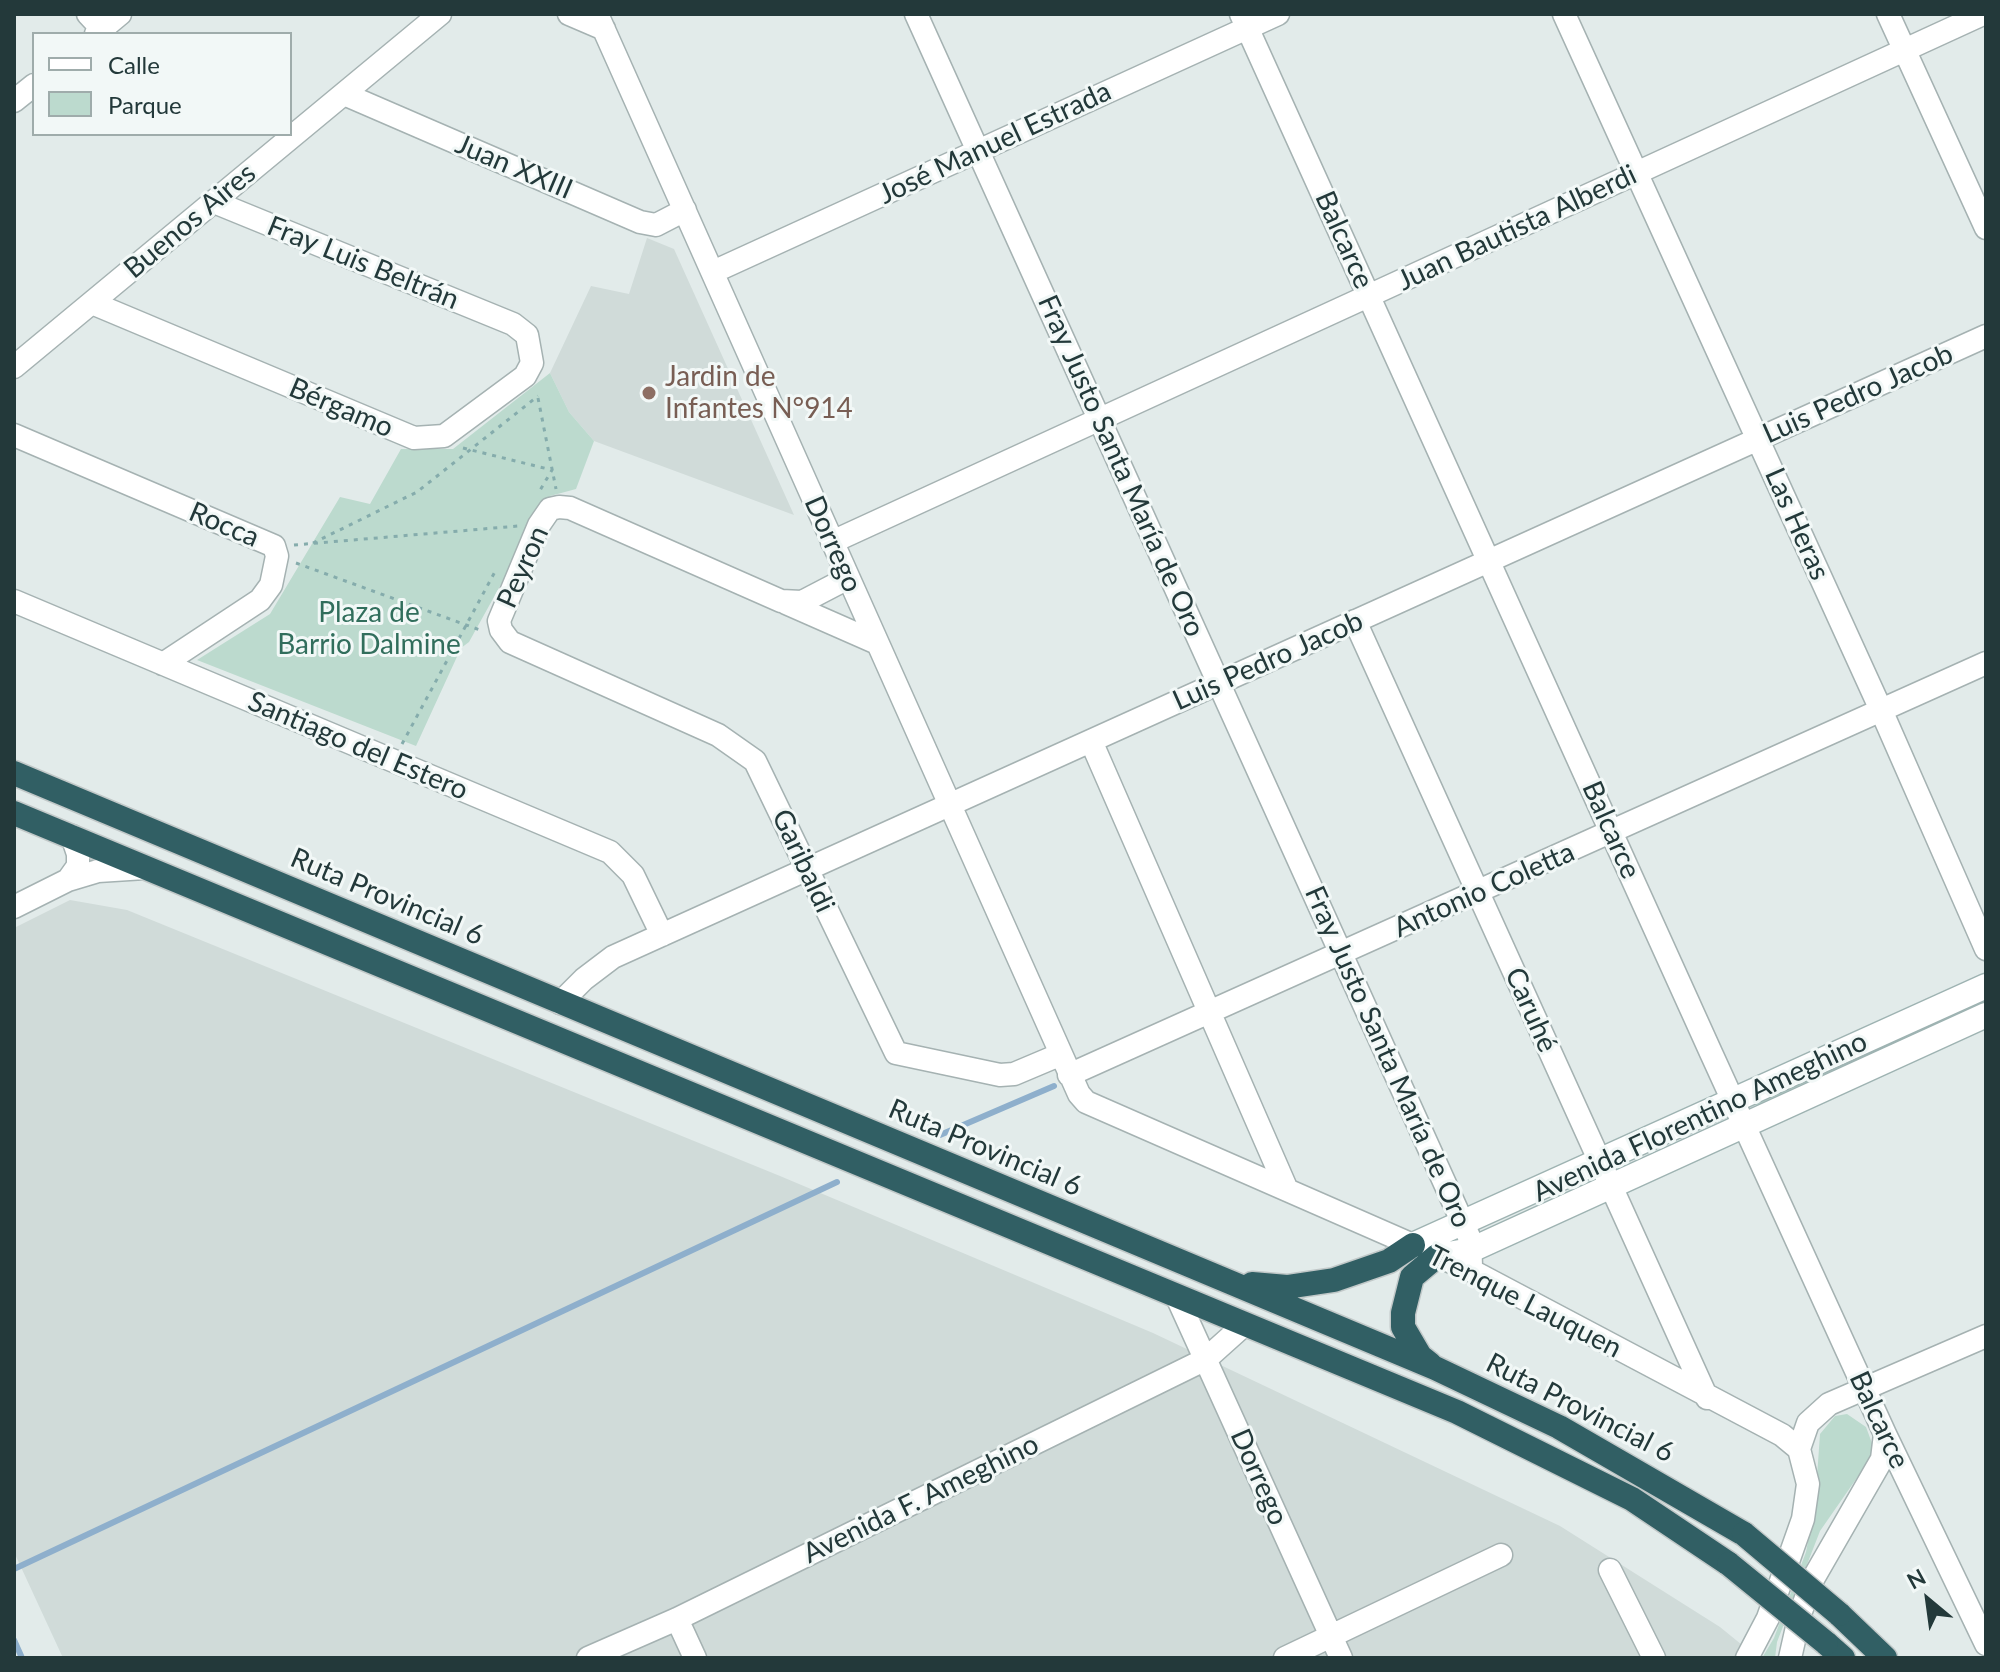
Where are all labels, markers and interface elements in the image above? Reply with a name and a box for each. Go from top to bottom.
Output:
legend [32,32,292,136]
text: Calle [108,50,160,79]
street label: José Manuel Estrada [874,74,1116,212]
text: Parque [108,90,182,119]
street label: Juan XXIII [451,127,577,207]
street label: Buenos Aires [117,156,263,286]
street label: Juan Bautista Alberdi [1392,158,1642,298]
street label: Balcarce [1308,186,1380,294]
street label: Fray Luis Beltrán [262,209,464,317]
street label: Fray Justo Santa María de Oro [1030,290,1212,642]
street label: Luis Pedro Jacob [1758,337,1958,451]
place label: Jardin de Infantes N°914 [665,360,853,426]
street label: Bérgamo [284,371,398,445]
marker: Jardin de Infantes N°914 [640,384,658,402]
street label: Las Heras [1757,463,1837,585]
street label: Dorrego [797,491,869,597]
street label: Rocca [184,495,264,555]
street label: Peyron [490,521,556,613]
park label: Plaza de Barrio Dalmine [277,596,461,662]
street label: Luis Pedro Jacob [1168,604,1368,718]
street label: Santiago del Estero [243,685,473,807]
street label: Balcarce [1575,776,1647,884]
street label: Garibaldi [765,804,841,918]
street label: Antonio Coletta [1388,835,1580,945]
street label: Ruta Provincial 6 [286,841,488,953]
street label: Fray Justo Santa María de Oro [1297,881,1479,1233]
street label: Caruhé [1498,963,1564,1057]
street label: Avenida Florentino Ameghino [1528,1025,1872,1209]
street label: Ruta Provincial 6 [884,1092,1086,1204]
street label: Trenque Lauquen [1423,1239,1627,1365]
street label: Ruta Provincial 6 [1481,1346,1679,1470]
street label: Balcarce [1842,1366,1916,1474]
street label: Dorrego [1223,1424,1295,1530]
street label: Avenida F. Ameghino [798,1427,1044,1571]
north arrow [1888,1560,1968,1640]
text: N [1902,1563,1930,1594]

